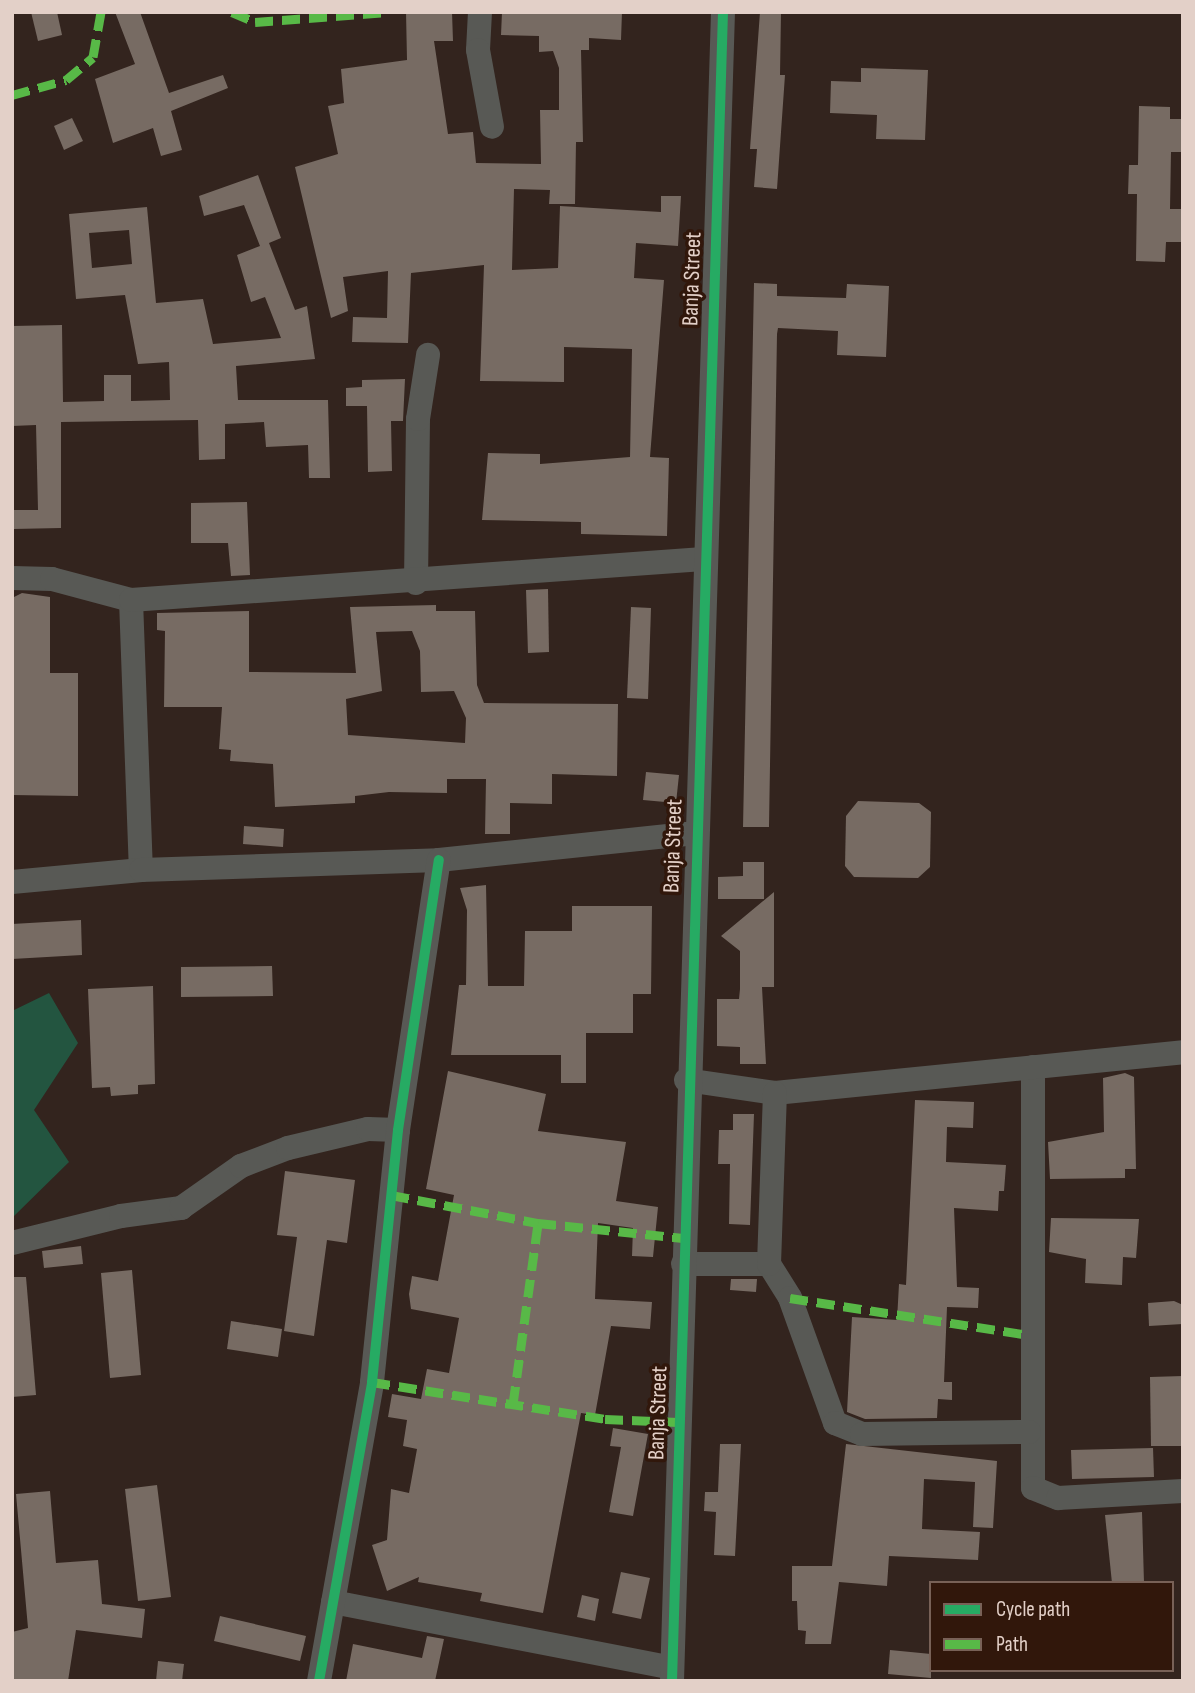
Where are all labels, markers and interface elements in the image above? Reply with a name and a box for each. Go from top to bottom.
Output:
street label: Banja Street [677,231,707,327]
street label: Banja Street [658,798,688,894]
street label: Banja Street [643,1365,673,1461]
legend [929,1581,1174,1672]
text: Cycle path [996,1597,1070,1622]
text: Path [996,1632,1028,1657]

